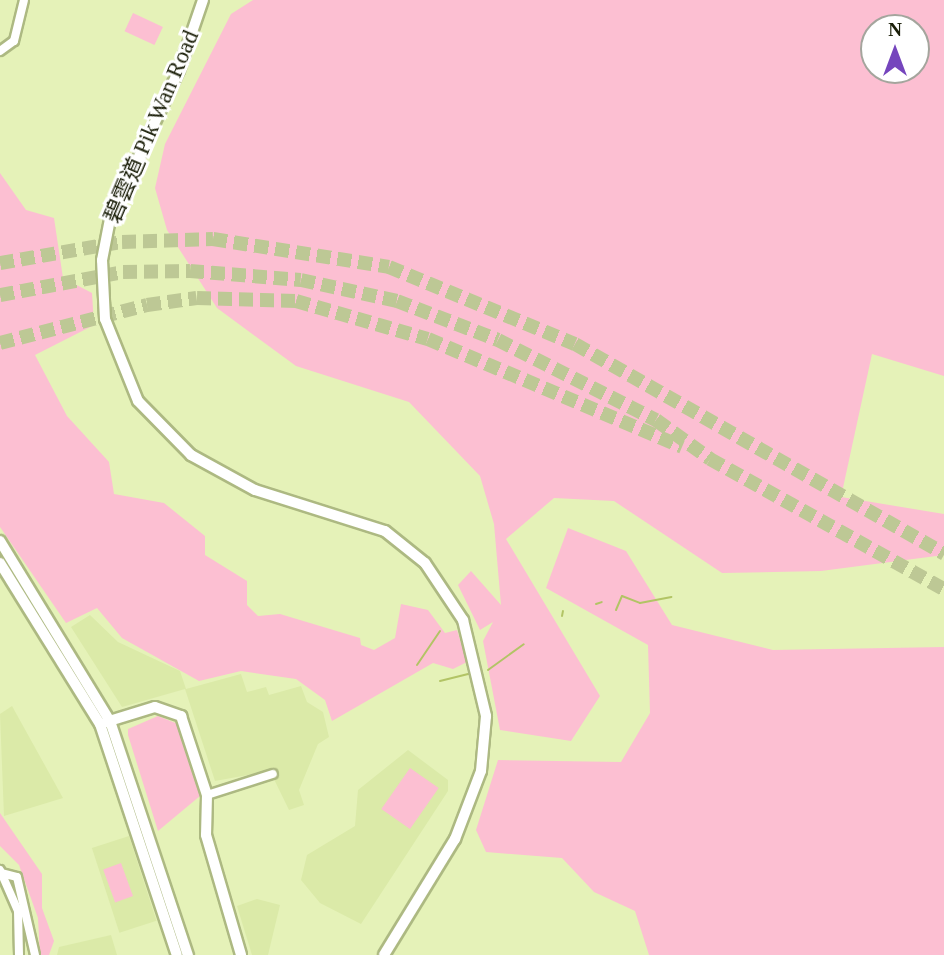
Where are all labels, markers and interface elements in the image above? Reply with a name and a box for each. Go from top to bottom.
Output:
north arrow [860,14,930,84]
text: N [888,19,902,40]
street label: 碧雲道 Pik Wan Road [99,26,205,228]

